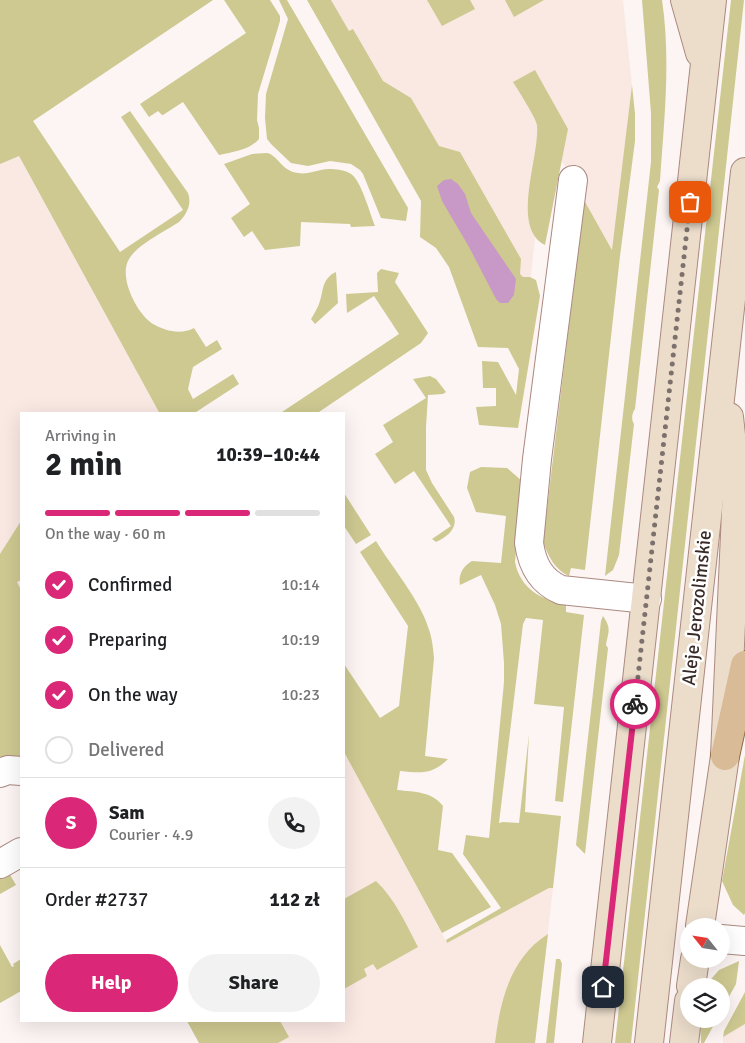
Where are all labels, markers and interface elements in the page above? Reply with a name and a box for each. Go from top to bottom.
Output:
pin [669,181,711,223]
icon: bag [676,188,704,216]
text: Arriving in [45,426,116,446]
text: 10:39–10:44 [216,443,320,467]
text: 2 min [45,445,122,484]
text: On the way · 60 m [45,524,166,544]
street label: Aleje Jerozolimskie [677,529,717,687]
icon: check [45,571,73,599]
text: Confirmed [88,573,172,597]
text: 10:14 [281,575,320,595]
icon: check [45,626,73,654]
text: Preparing [88,628,167,652]
text: 10:19 [281,630,320,650]
courier [610,679,660,729]
icon: check [45,681,73,709]
text: On the way [88,683,178,707]
text: 10:23 [281,685,320,705]
icon: bike [621,690,649,718]
text: Delivered [88,738,164,762]
button: phone [268,797,320,849]
text: Sam [109,801,145,825]
text: S [66,811,76,835]
text: Courier · 4.9 [109,825,193,845]
text: Order #2737 [45,888,148,912]
text: 112 zł [270,888,320,912]
north arrow [680,918,730,968]
map controls [680,918,730,1028]
button: Help [45,954,178,1012]
button: Share [188,954,320,1012]
pin [582,966,624,1008]
icon: home [589,973,617,1001]
button: layers [680,978,730,1028]

